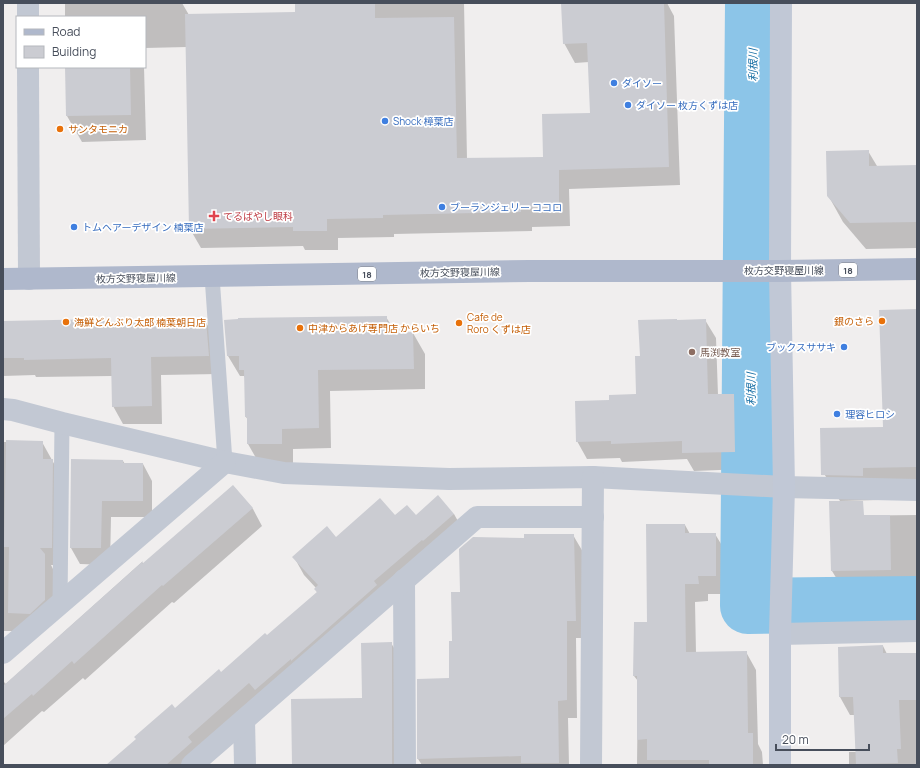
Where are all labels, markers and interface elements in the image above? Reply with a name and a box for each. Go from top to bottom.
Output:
legend [16,16,146,68]
text: Road [52,23,80,40]
text: Building [52,43,96,60]
water label: 利根川 [745,48,760,82]
place label: ダイソー [622,76,662,90]
marker: ダイソー [609,78,619,88]
place label: ダイソー 枚方くずは店 [636,98,738,112]
marker: ダイソー 枚方くずは店 [623,100,633,110]
place label: Shock 樟葉店 [393,114,454,128]
marker: Shock 樟葉店 [380,116,390,126]
place label: サンタモニカ [68,122,128,136]
marker: サンタモニカ [55,124,65,134]
place label: ブーランジェリー ココロ [450,200,562,214]
marker: ブーランジェリー ココロ [437,202,447,212]
place label: てるばやし眼科 [223,209,293,223]
marker: てるばやし眼科 [208,210,220,222]
place label: トムヘアーデザイン 楠葉店 [82,220,203,234]
marker: トムヘアーデザイン 楠葉店 [69,222,79,232]
street label: 枚方交野寝屋川線 [744,263,824,277]
road number: 18 [839,263,857,277]
street label: 枚方交野寝屋川線 [420,264,500,280]
road number: 18 [358,267,376,281]
street label: 枚方交野寝屋川線 [96,270,176,286]
place label: Cafe de Roro くずは店 [467,310,531,336]
place label: 銀のさら [834,314,874,328]
place label: 海鮮どんぶり太郎 楠葉朝日店 [74,315,206,329]
marker: 銀のさら [877,316,887,326]
marker: 海鮮どんぶり太郎 楠葉朝日店 [61,317,71,327]
marker: Cafe de Roro くずは店 [454,318,464,328]
place label: 中津からあげ専門店 からいち [308,321,440,335]
marker: 中津からあげ専門店 からいち [295,323,305,333]
place label: ブックスササキ [766,340,836,354]
marker: ブックスササキ [839,342,849,352]
place label: 馬渕教室 [700,345,740,359]
marker: 馬渕教室 [687,347,697,357]
water label: 利根川 [743,372,758,406]
place label: 理容ヒロシ [845,407,895,421]
marker: 理容ヒロシ [832,409,842,419]
scale bar [776,726,869,752]
text: 20 m [782,731,809,748]

